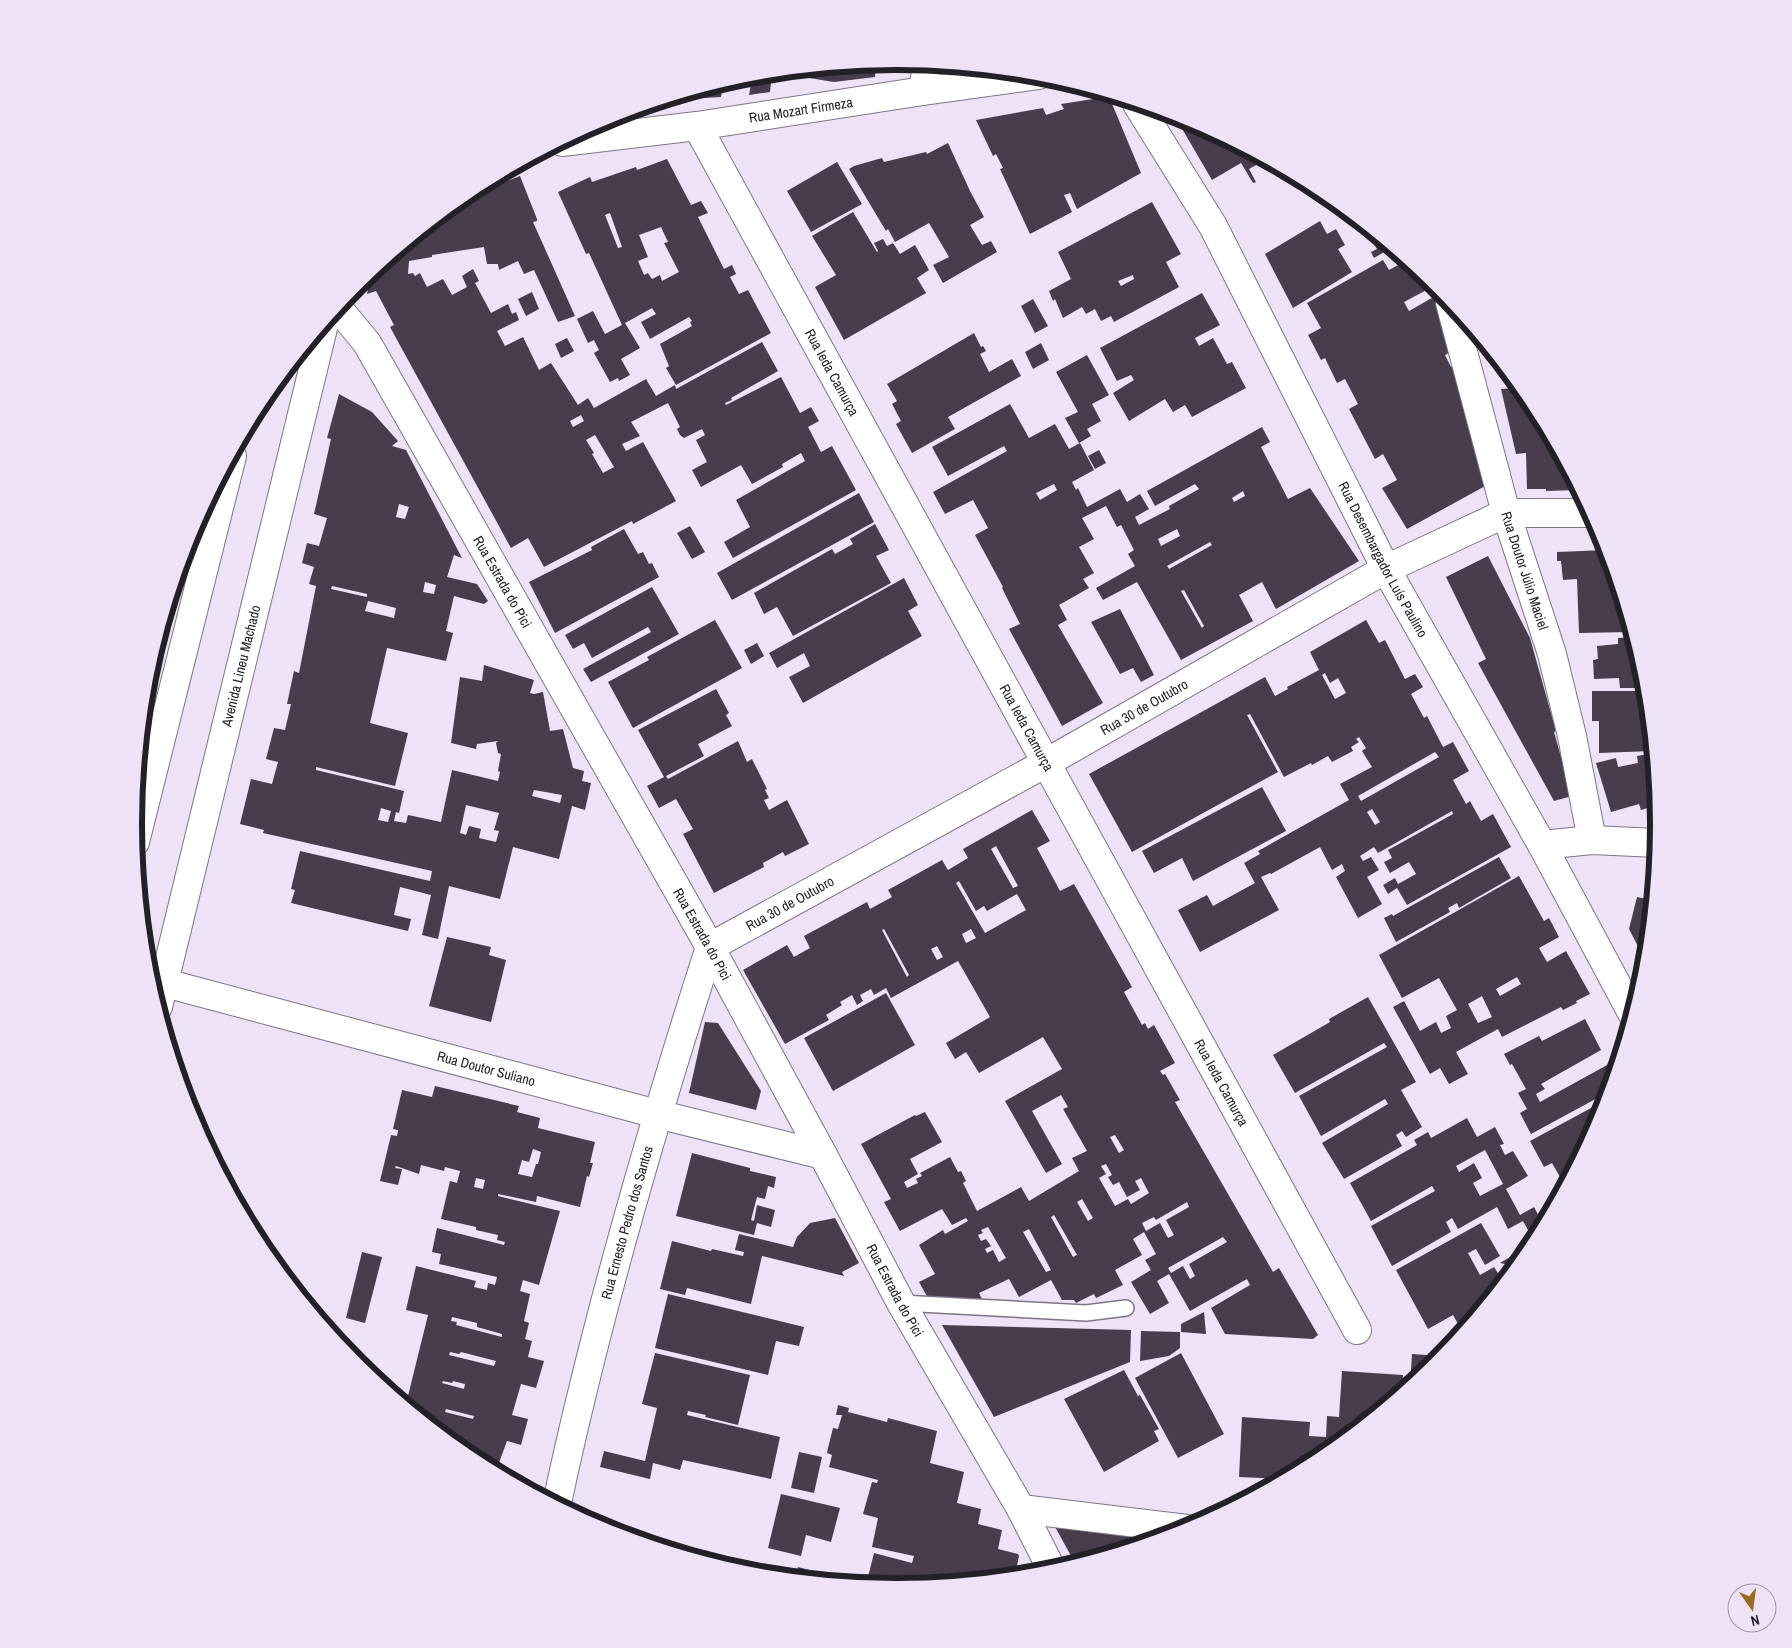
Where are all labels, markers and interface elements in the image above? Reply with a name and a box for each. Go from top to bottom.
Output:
street label: Rua Mozart Firmeza [748,93,855,127]
street label: Rua Ieda Camurça [801,326,863,420]
street label: Rua Desembargador Luís Paulino [1334,479,1432,640]
street label: Rua Doutor Júlio Maciel [1497,509,1552,632]
street label: Rua Estrada do Pici [469,533,536,631]
street label: Avenida Lineu Machado [217,603,264,729]
street label: Rua 30 de Outubro [1097,675,1191,739]
street label: Rua Ieda Camurça [996,681,1058,775]
street label: Rua 30 de Outubro [743,872,837,935]
street label: Rua Estrada do Pici [669,885,735,983]
street label: Rua Ieda Camurça [1190,1036,1253,1130]
street label: Rua Doutor Suliano [435,1047,537,1090]
street label: Rua Ernesto Pedro dos Santos [597,1144,657,1301]
street label: Rua Estrada do Pici [862,1241,928,1340]
north arrow [1727,1583,1777,1633]
text: N [1749,1611,1761,1630]

